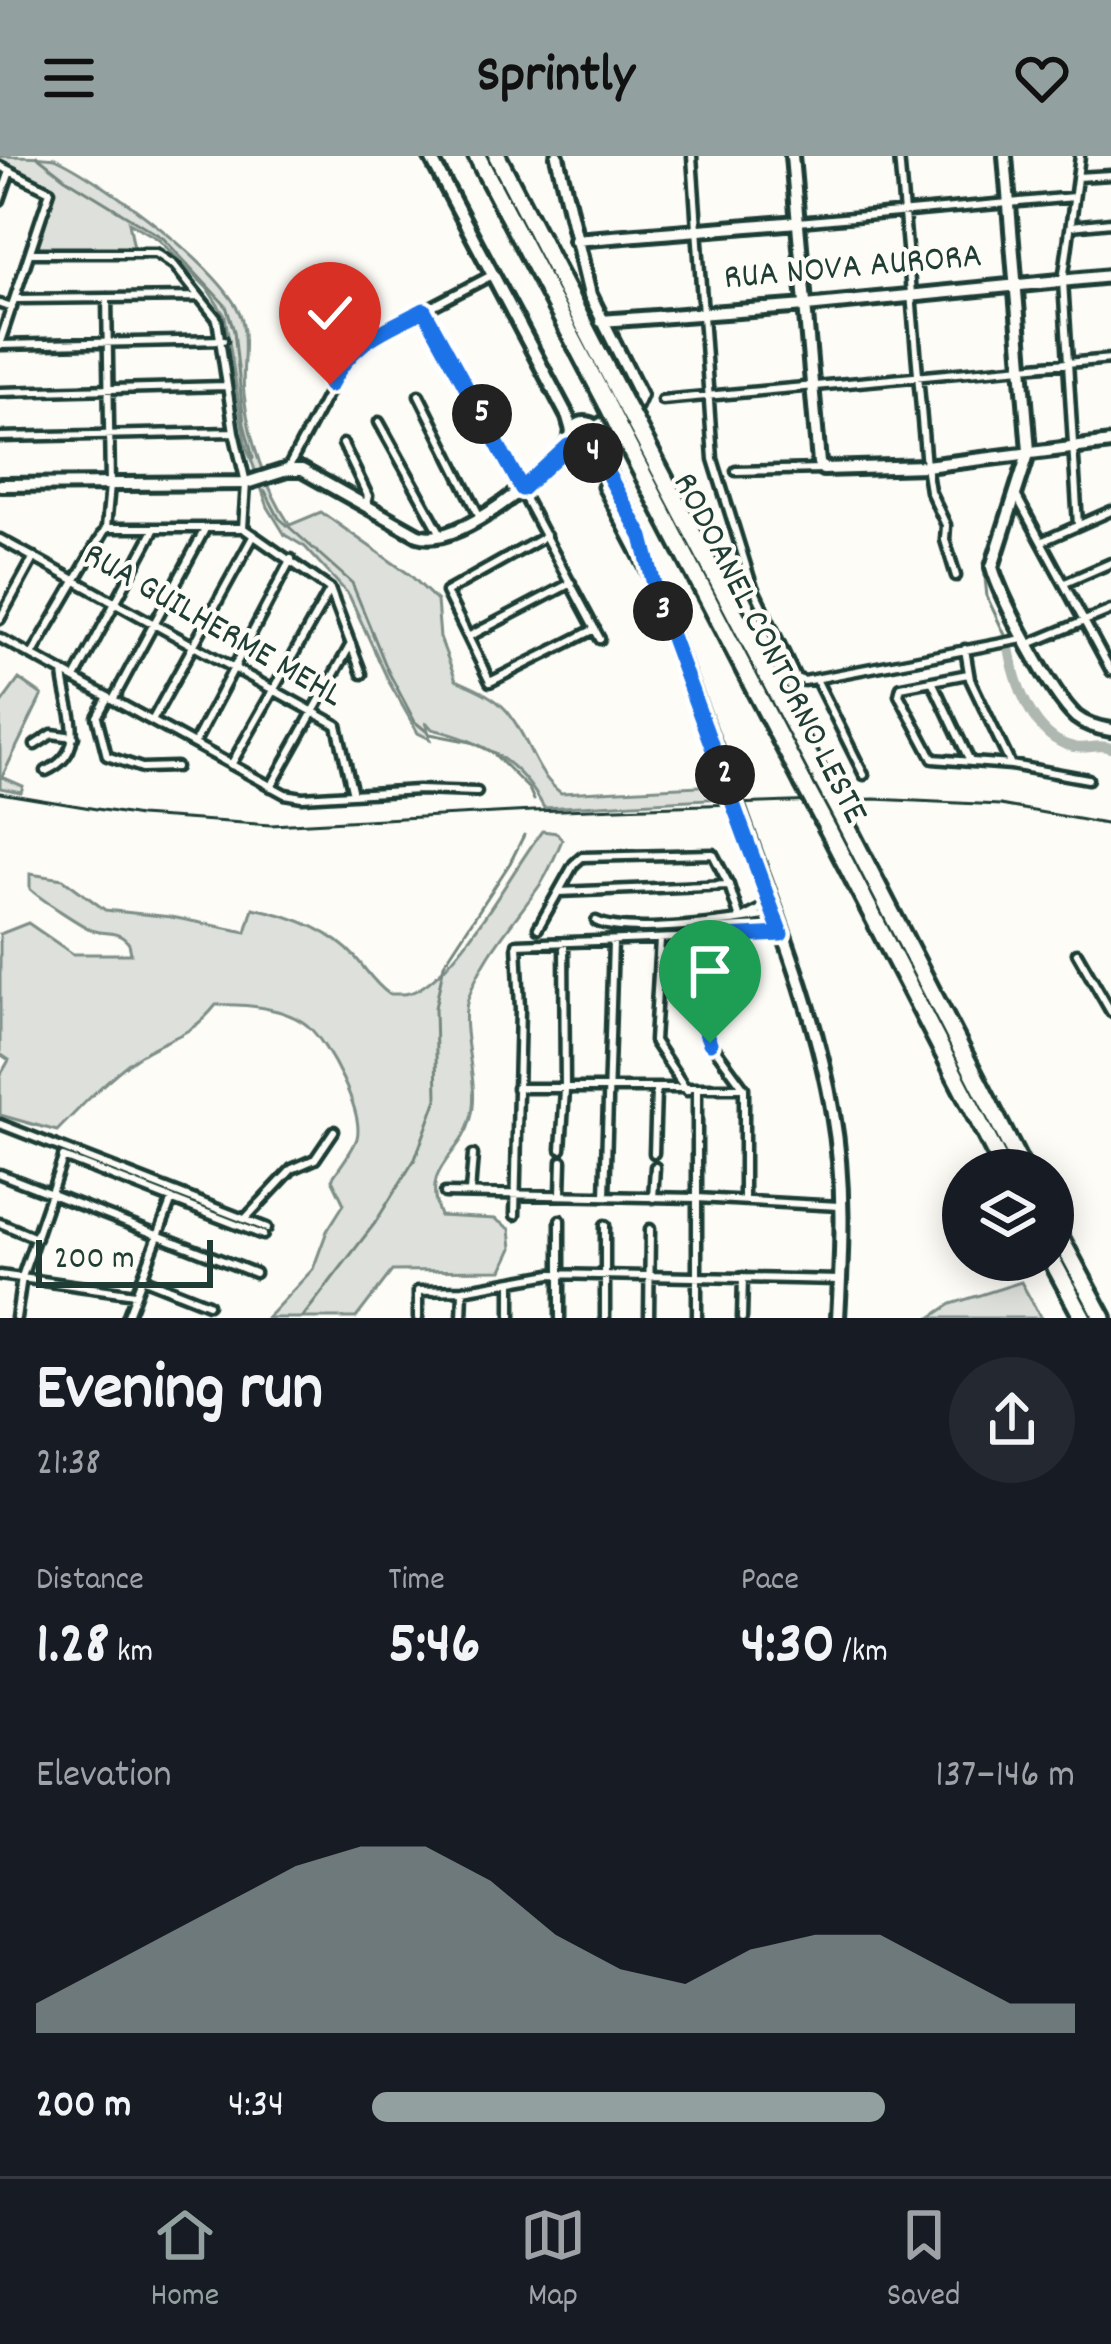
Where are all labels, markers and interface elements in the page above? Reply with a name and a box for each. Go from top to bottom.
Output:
text: Sprintly [476,40,635,117]
icon: menu [36,45,102,111]
icon: heart [1009,45,1075,111]
street label: RUA NOVA AURORA [722,232,984,306]
pin [279,262,381,385]
icon: check [297,280,363,346]
pin: 5 [452,384,512,444]
text: 5 [474,390,490,437]
pin: 4 [563,423,623,483]
text: 4 [586,429,600,476]
street label: RODOANEL CONTORNO LESTE [657,465,879,833]
street label: RUA GUILHERME MEHL [72,531,352,723]
pin: 3 [633,581,693,641]
text: 3 [656,587,670,634]
pin: 2 [695,745,755,805]
text: 2 [718,751,732,798]
pin [659,920,761,1043]
icon: arrive [677,938,743,1004]
map controls [942,1149,1074,1281]
button: layers [942,1149,1074,1281]
scale bar [36,1234,213,1287]
text: 200 m [54,1237,135,1284]
text: Evening run [36,1346,323,1440]
button: share [949,1357,1075,1483]
text: 21:38 [36,1438,101,1493]
text: Distance [36,1558,144,1605]
text: Time [388,1558,445,1605]
text: Pace [741,1558,799,1605]
text: 1.28 [36,1605,109,1691]
text: 5:46 [388,1605,480,1691]
text: 4:30 [741,1605,835,1691]
text: km [109,1630,153,1677]
text: /km [835,1630,888,1677]
text: Elevation [36,1750,172,1805]
text: 137–146 m [935,1750,1075,1805]
text: 200 m [36,2080,131,2135]
text: 4:34 [228,2080,284,2135]
tab: Home [150,2202,219,2321]
tab: Map [520,2202,586,2321]
tab: Saved [887,2202,961,2321]

